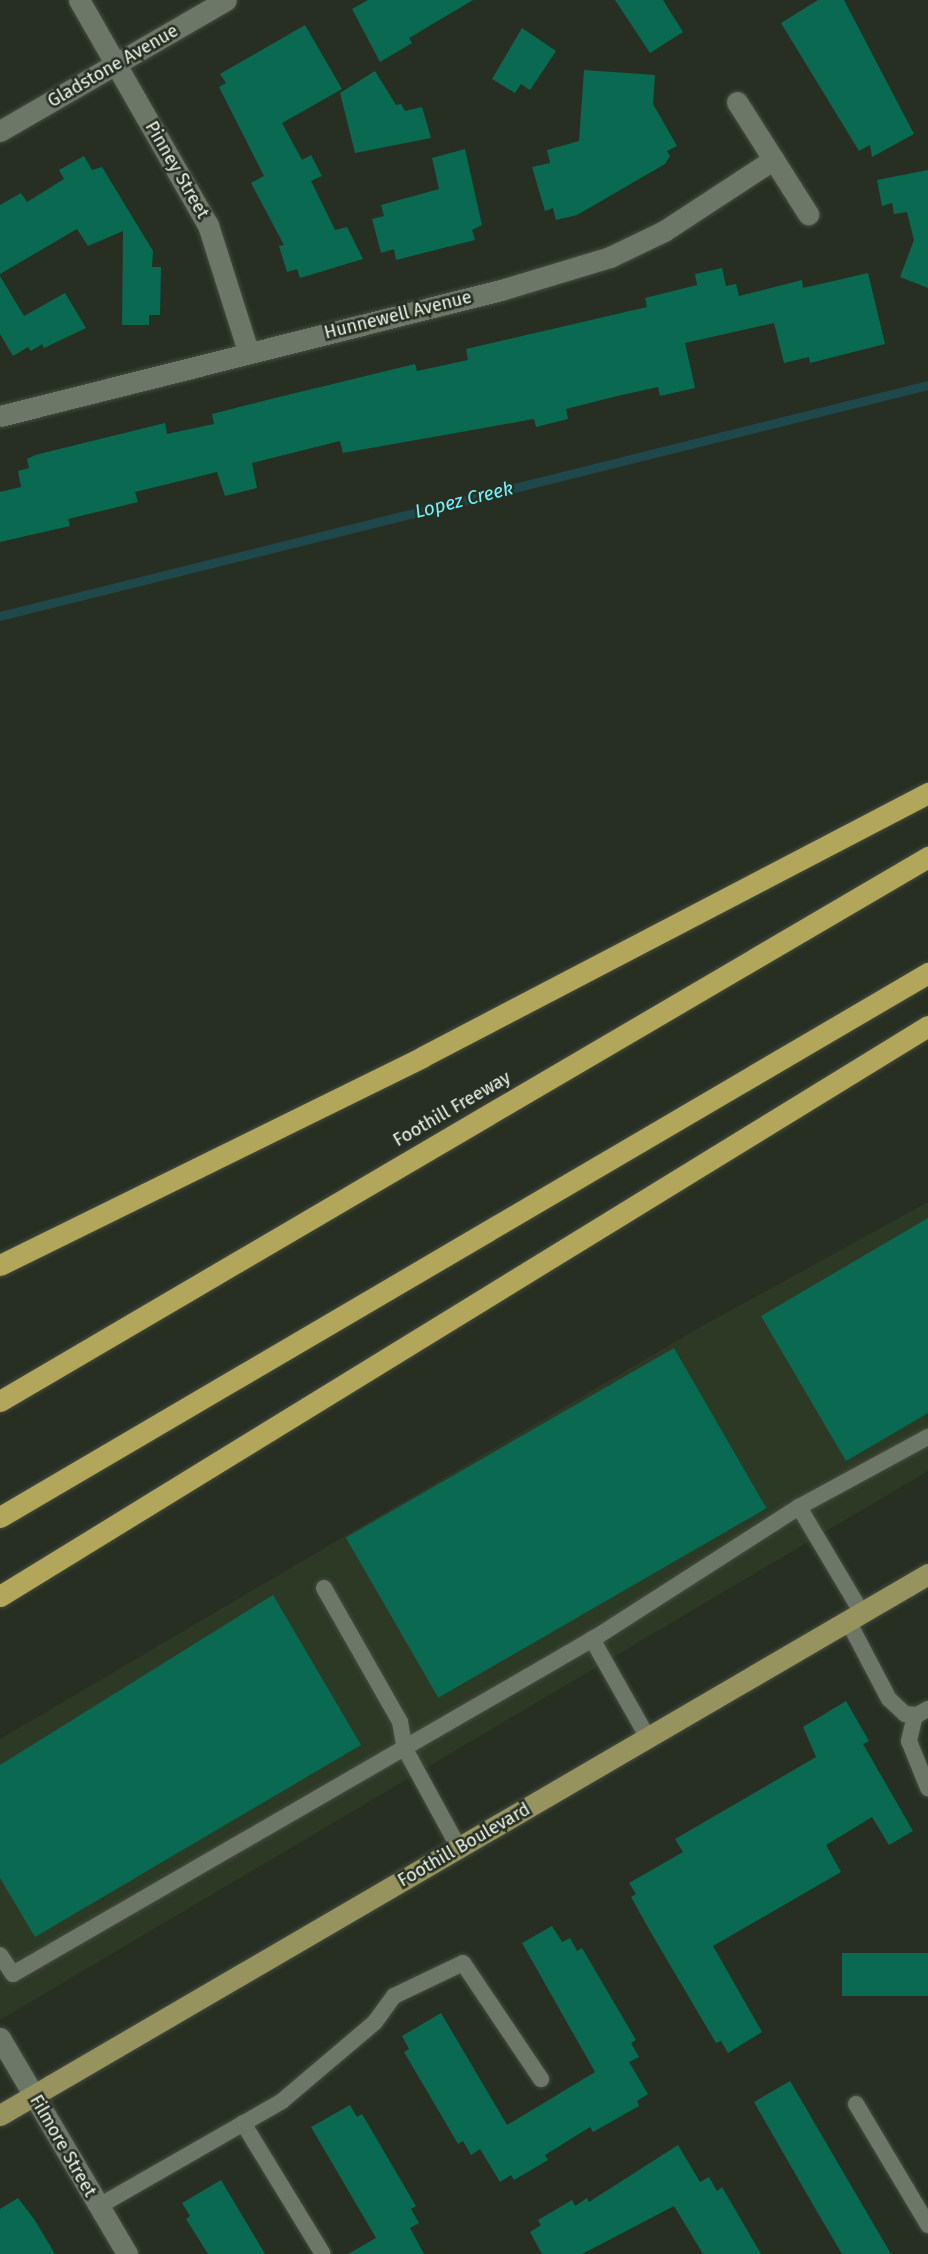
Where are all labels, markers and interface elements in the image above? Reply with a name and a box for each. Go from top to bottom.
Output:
street label: Gladstone Avenue [44,20,182,112]
street label: Pinney Street [140,117,214,223]
street label: Hunnewell Avenue [322,286,474,344]
water label: Lopez Creek [412,477,516,523]
street label: Foothill Freeway [389,1067,515,1151]
street label: Foothill Boulevard [394,1798,534,1892]
street label: Filmore Street [25,2091,101,2201]

